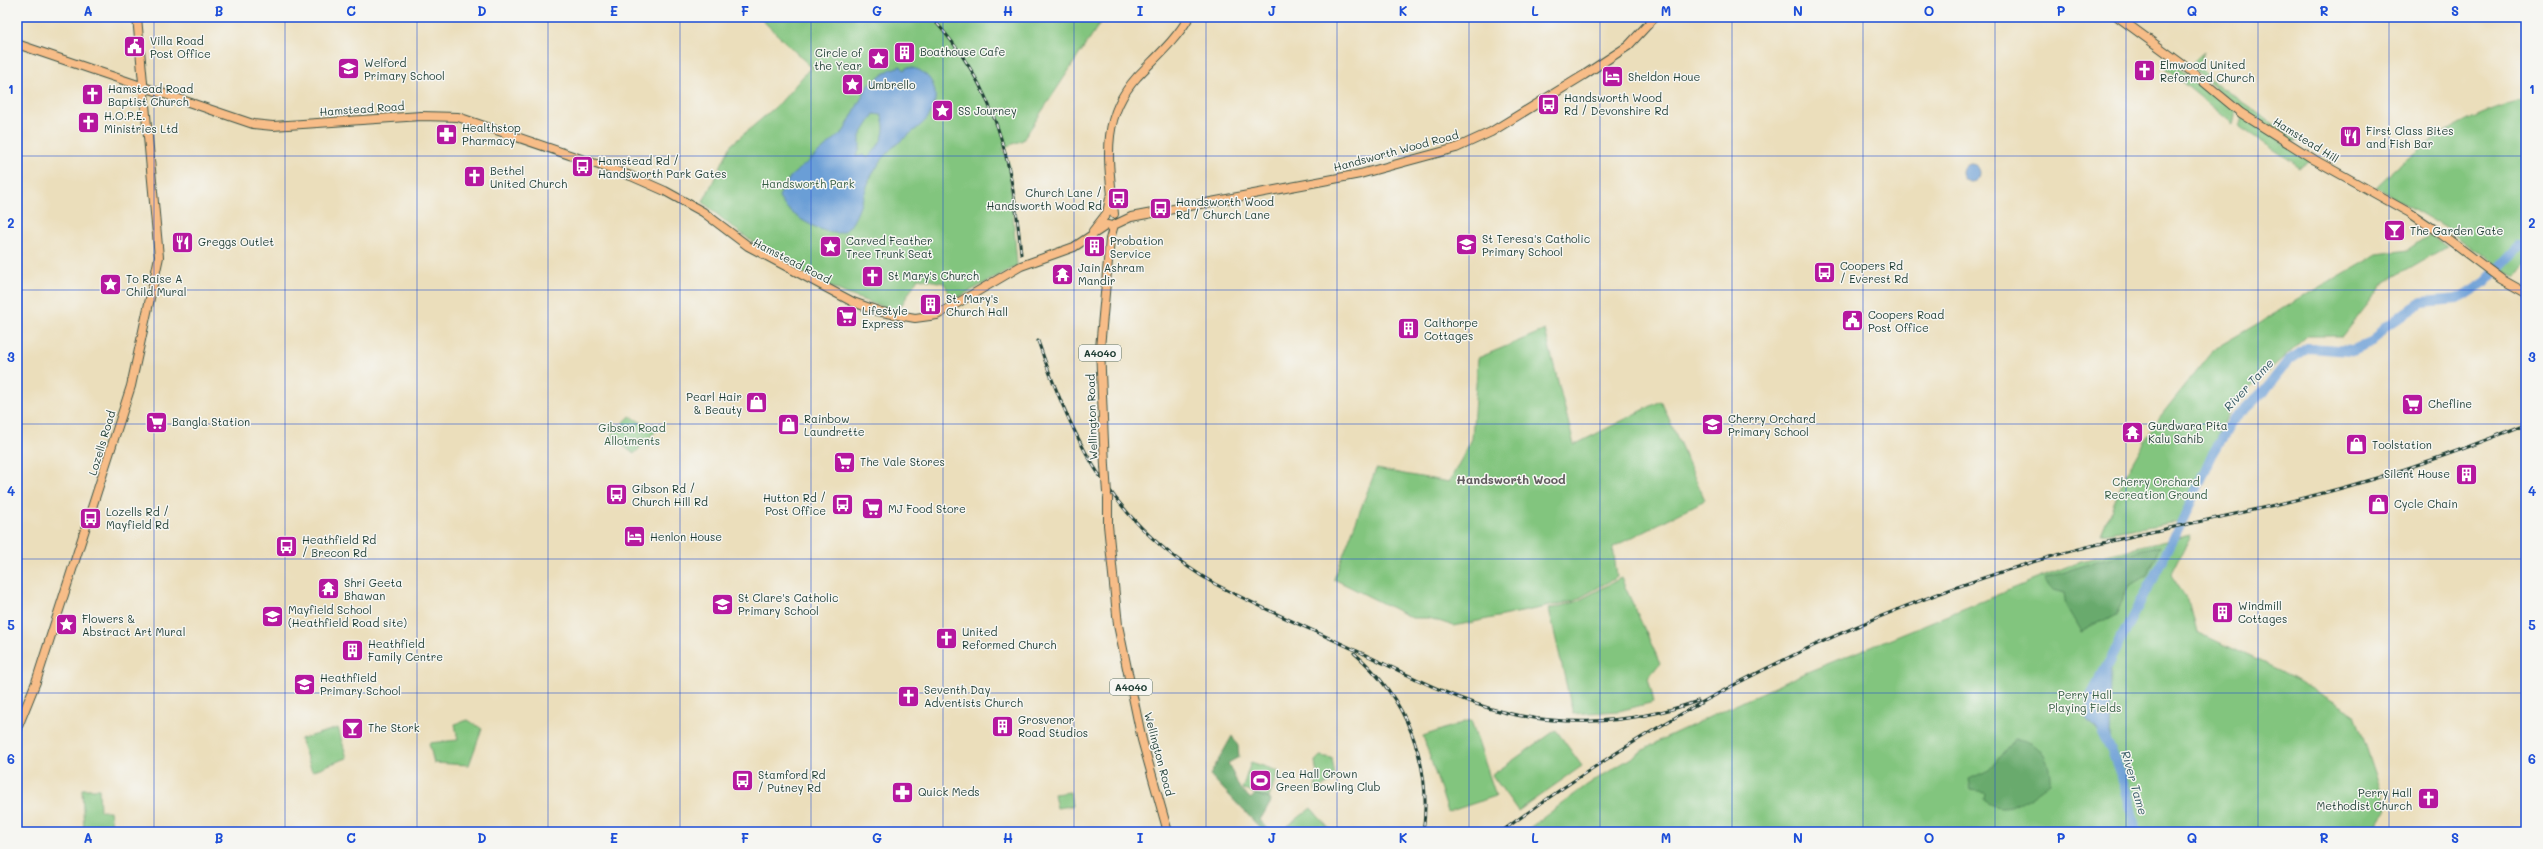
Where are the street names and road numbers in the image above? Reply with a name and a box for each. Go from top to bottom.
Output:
street label: Hamstead Road [319,98,405,119]
street label: Hamstead Hill [2271,113,2342,166]
street label: Handsworth Wood Road [1332,127,1460,174]
street label: Hamstead Road [751,235,834,287]
road number: A4040 [1079,345,1121,361]
street label: Wellington Road [1082,374,1101,460]
street label: Lozells Road [85,409,118,477]
road number: A4040 [1110,679,1152,695]
street label: Wellington Road [1141,710,1178,797]

